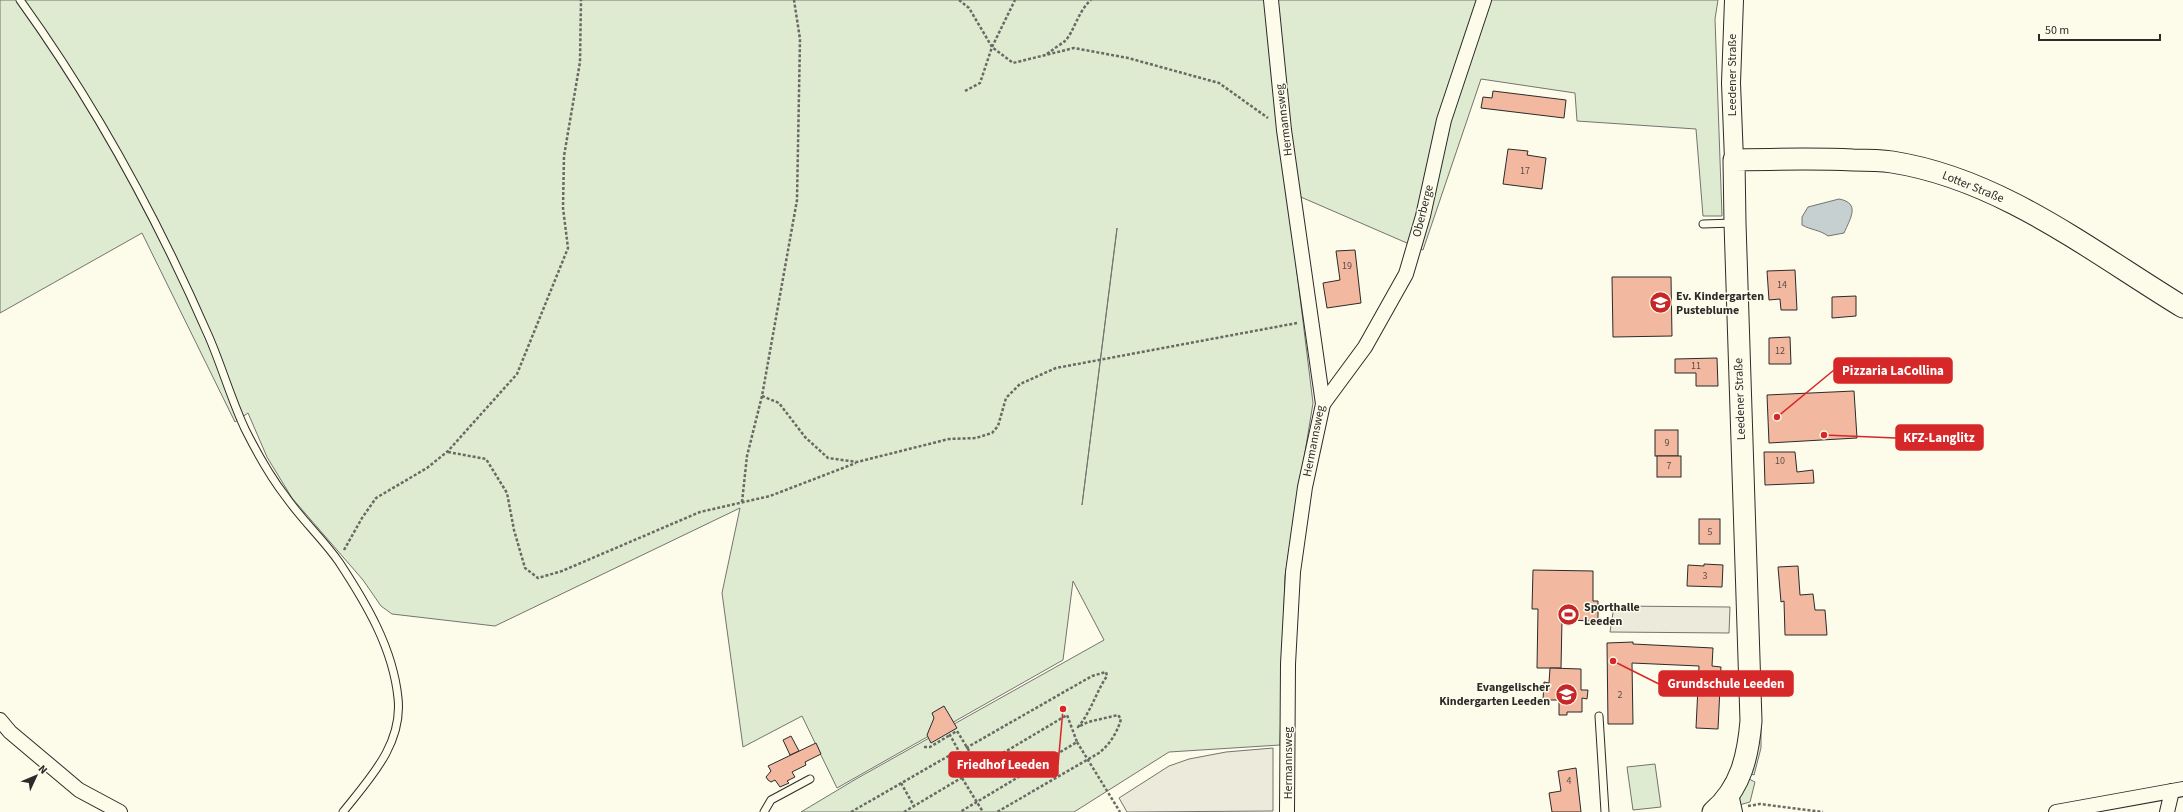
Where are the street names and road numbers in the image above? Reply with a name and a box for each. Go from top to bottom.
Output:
street label: Leedener Straße [1724,34,1741,116]
street label: Hermannsweg [1271,83,1297,157]
street label: Lotter Straße [1940,167,2006,207]
street label: Oberberge [1408,183,1438,239]
street label: Leedener Straße [1730,358,1750,440]
street label: Hermannsweg [1299,404,1329,478]
street label: Hermannsweg [1280,727,1297,799]

